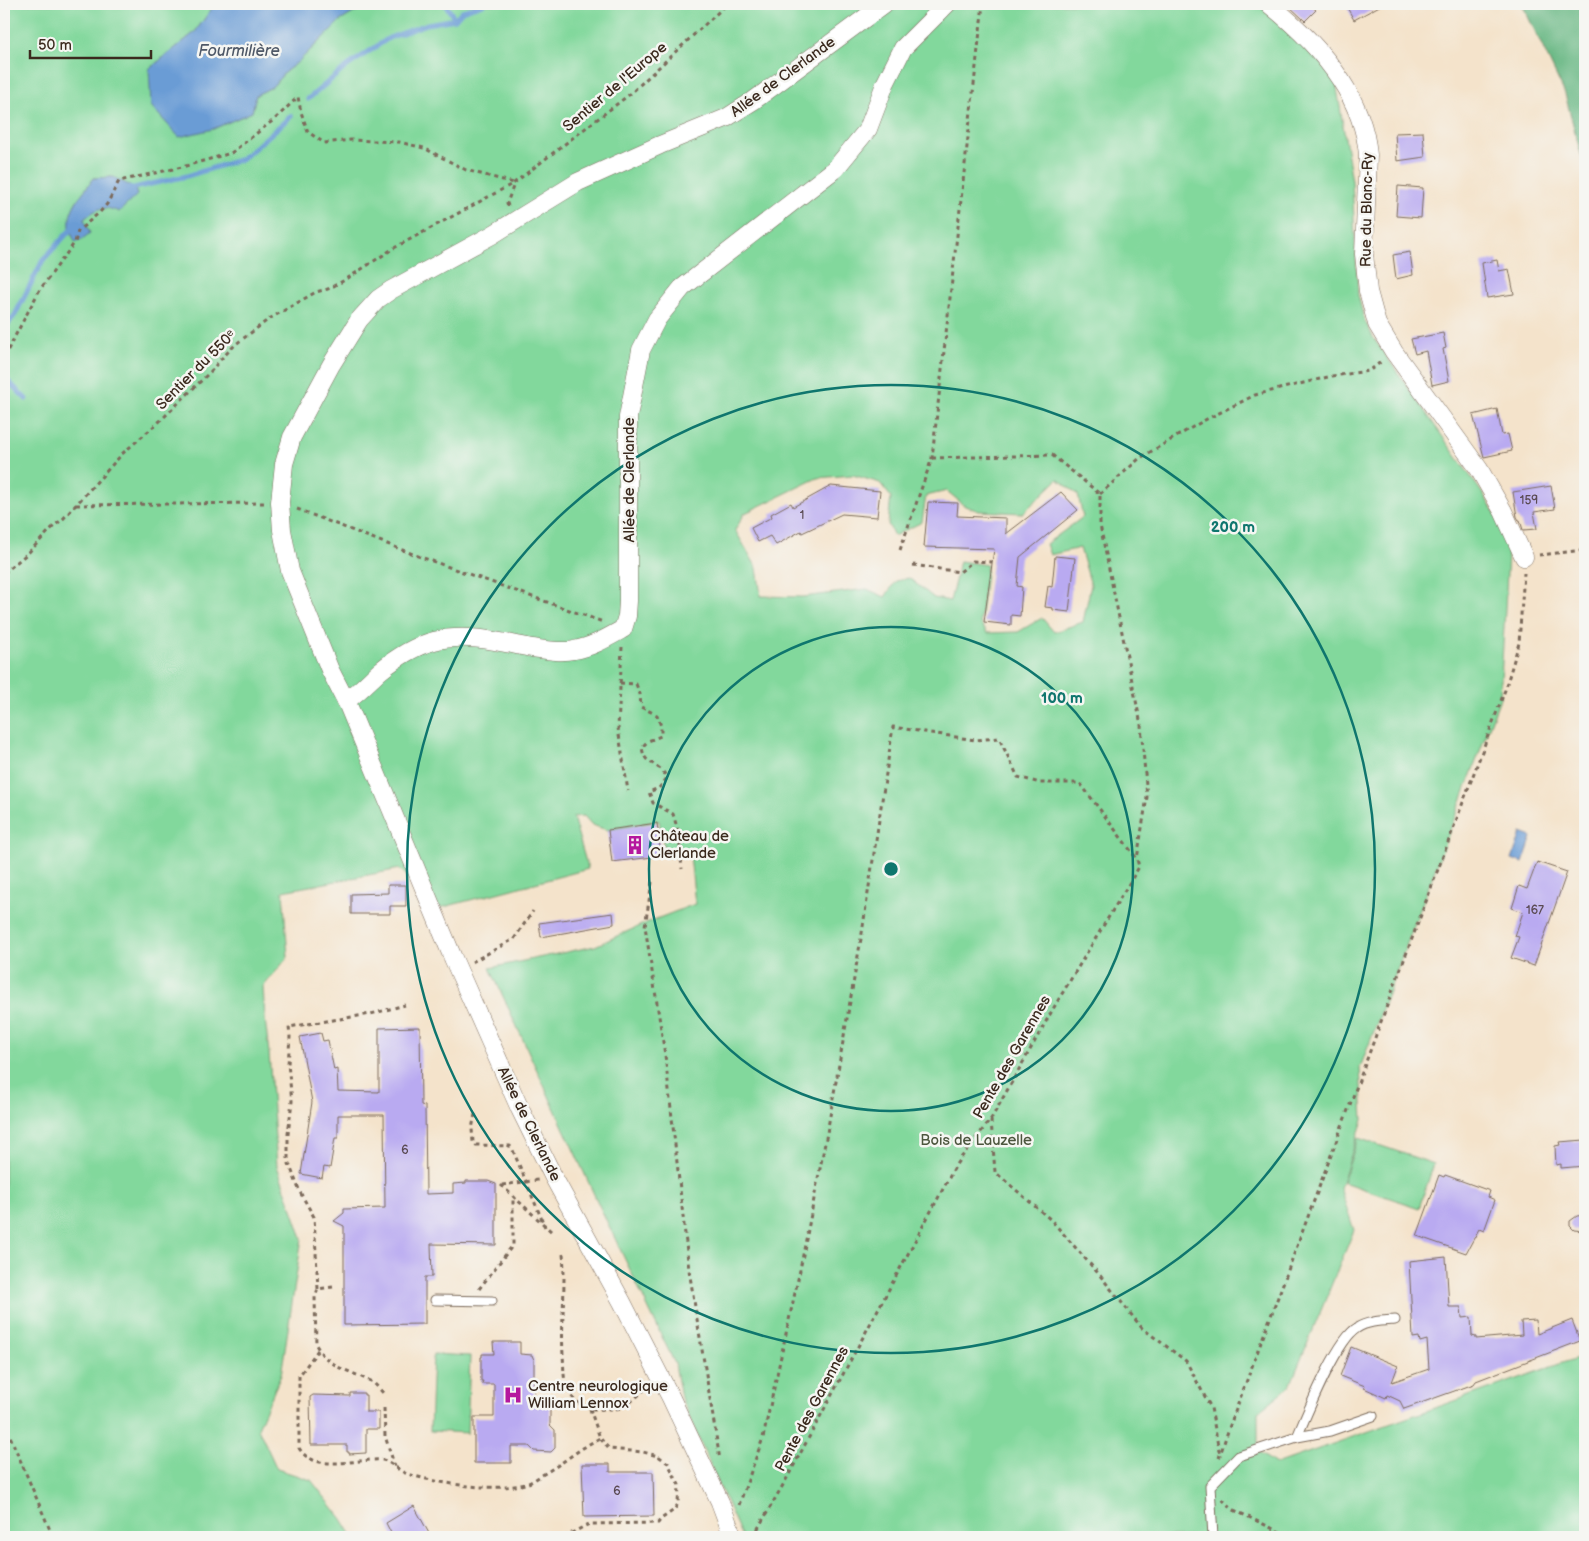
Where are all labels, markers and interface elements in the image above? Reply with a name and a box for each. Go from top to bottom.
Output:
scale bar [30,28,151,60]
street label: Allée de Clerlande [727,32,839,121]
text: 50 m [38,36,72,55]
street label: Sentier de l'Europe [559,38,671,136]
water label: Fourmilière [198,42,280,61]
street label: Rue du Blanc-Ry [1357,152,1378,267]
street label: Sentier du 550ᵉ [152,326,240,414]
street label: Allée de Clerlande [620,417,639,543]
house number: 159 [1520,493,1538,508]
house number: 1 [800,508,804,523]
text: 200 m [1211,518,1255,537]
text: 100 m [1041,689,1083,708]
place label: Château de Clerlande [650,827,729,863]
building icon: Château de Clerlande [624,834,646,856]
centre of rings [882,860,900,878]
house number: 167 [1526,903,1544,918]
street label: Pente des Garennes [969,991,1055,1122]
street label: Allée de Clerlande [493,1064,565,1185]
park label: Bois de Lauzelle [920,1131,1032,1150]
house number: 6 [401,1143,409,1158]
street label: Pente des Garennes [771,1343,853,1475]
place label: Centre neurologique William Lennox [528,1377,668,1413]
hospital icon: Centre neurologique William Lennox [502,1384,524,1406]
house number: 6 [613,1484,621,1499]

